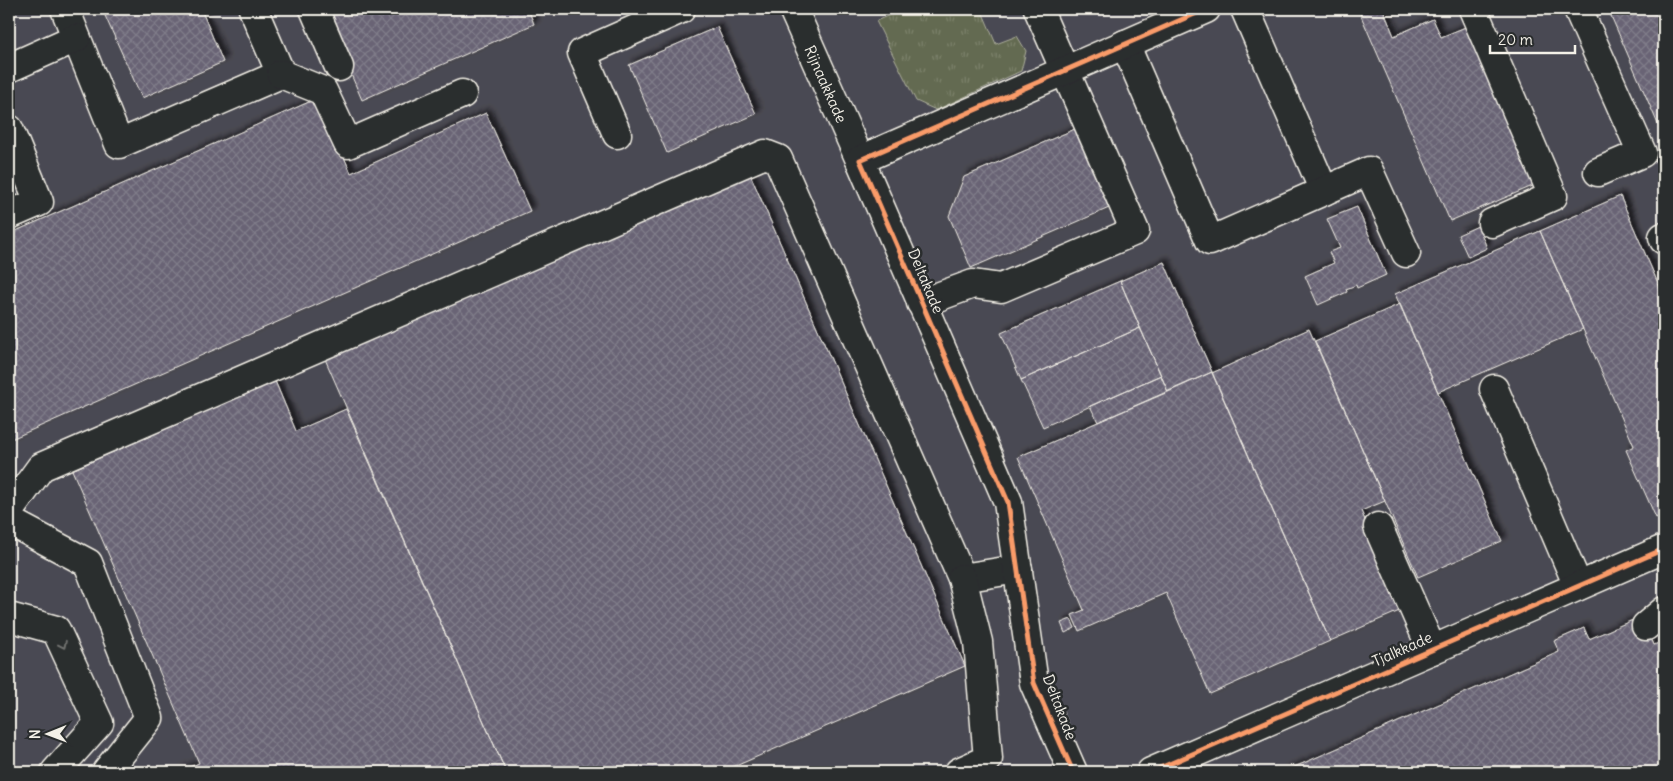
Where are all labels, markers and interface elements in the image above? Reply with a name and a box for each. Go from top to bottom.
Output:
scale bar [1490,22,1576,54]
text: 20 m [1498,30,1533,49]
street label: Rijnaakkade [801,42,852,126]
street label: Deltakade [904,246,948,316]
street label: Tjalkkade [1369,627,1435,671]
one-way arrow [57,640,68,649]
street label: Deltakade [1039,672,1081,742]
north arrow [22,708,72,758]
text: N [26,729,44,739]

